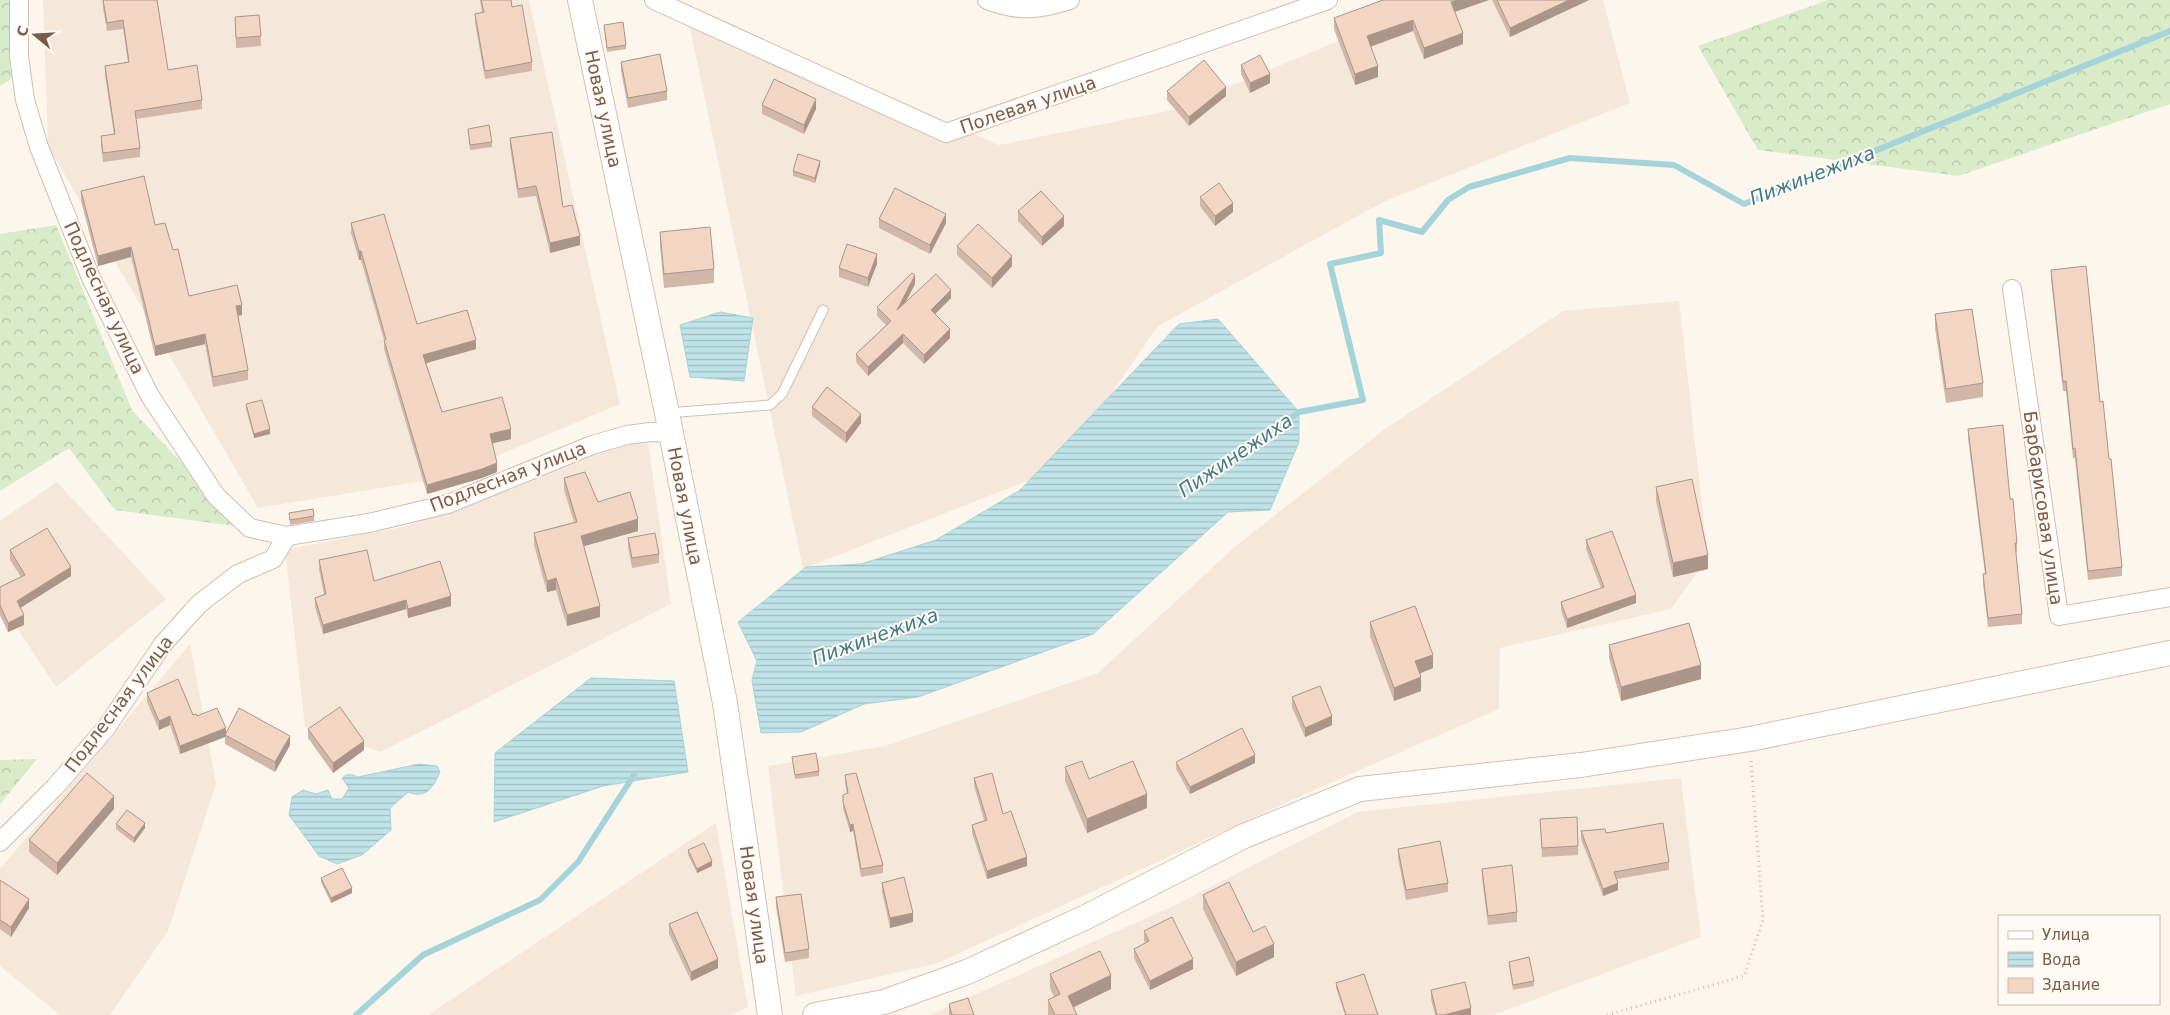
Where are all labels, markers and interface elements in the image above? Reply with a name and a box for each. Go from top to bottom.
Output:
north arrow [10,10,60,60]
text: С [13,24,32,38]
street label: Новая улица [581,48,626,170]
street label: Полевая улица [957,71,1099,138]
water label: Пижинежиха [1746,141,1878,209]
street label: Подлесная улица [60,218,149,377]
water label: Пижинежиха [1174,409,1296,501]
street label: Барбарисовая улица [2019,409,2068,607]
street label: Подлесная улица [427,437,589,516]
street label: Новая улица [664,445,707,567]
water label: Пижинежиха [809,603,941,669]
street label: Подлесная улица [60,631,177,776]
street label: Новая улица [736,844,773,966]
legend [1998,915,2160,1005]
text: Улица [2042,926,2090,944]
text: Вода [2042,951,2081,969]
text: Здание [2042,976,2100,994]

